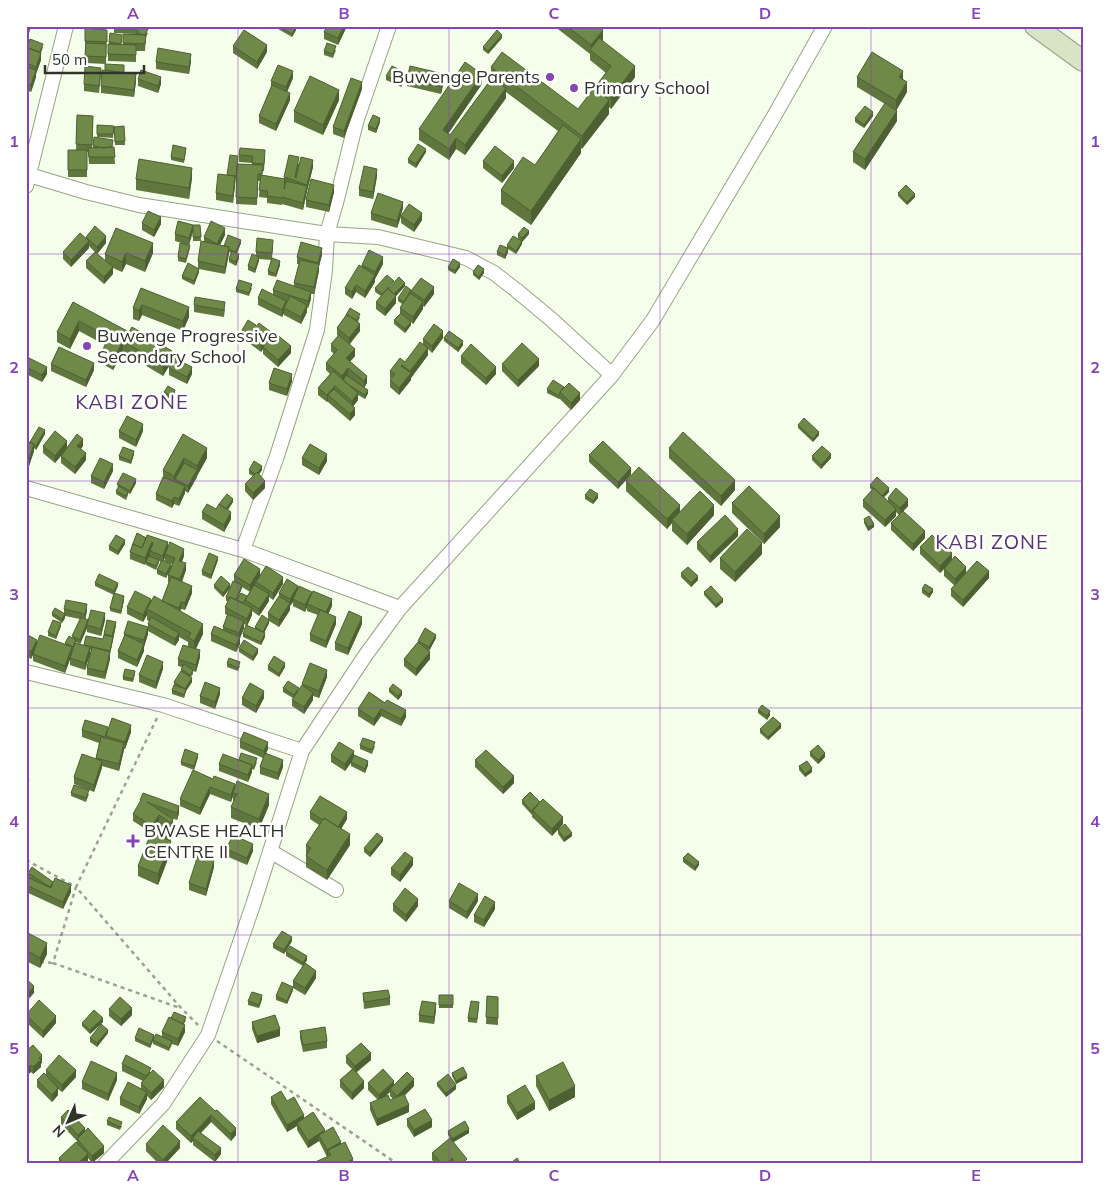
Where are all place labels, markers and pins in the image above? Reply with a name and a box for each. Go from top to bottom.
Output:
place label: Buwenge Parents [392,65,540,88]
marker: Buwenge Parents [544,71,556,83]
place label: Primary School [584,76,710,99]
marker: Primary School [568,82,580,94]
place label: Buwenge Progressive Secondary School [97,324,277,368]
marker: Buwenge Progressive Secondary School [81,340,93,352]
place label: BWASE HEALTH CENTRE II [144,819,284,863]
marker: BWASE HEALTH CENTRE II [126,834,140,848]

